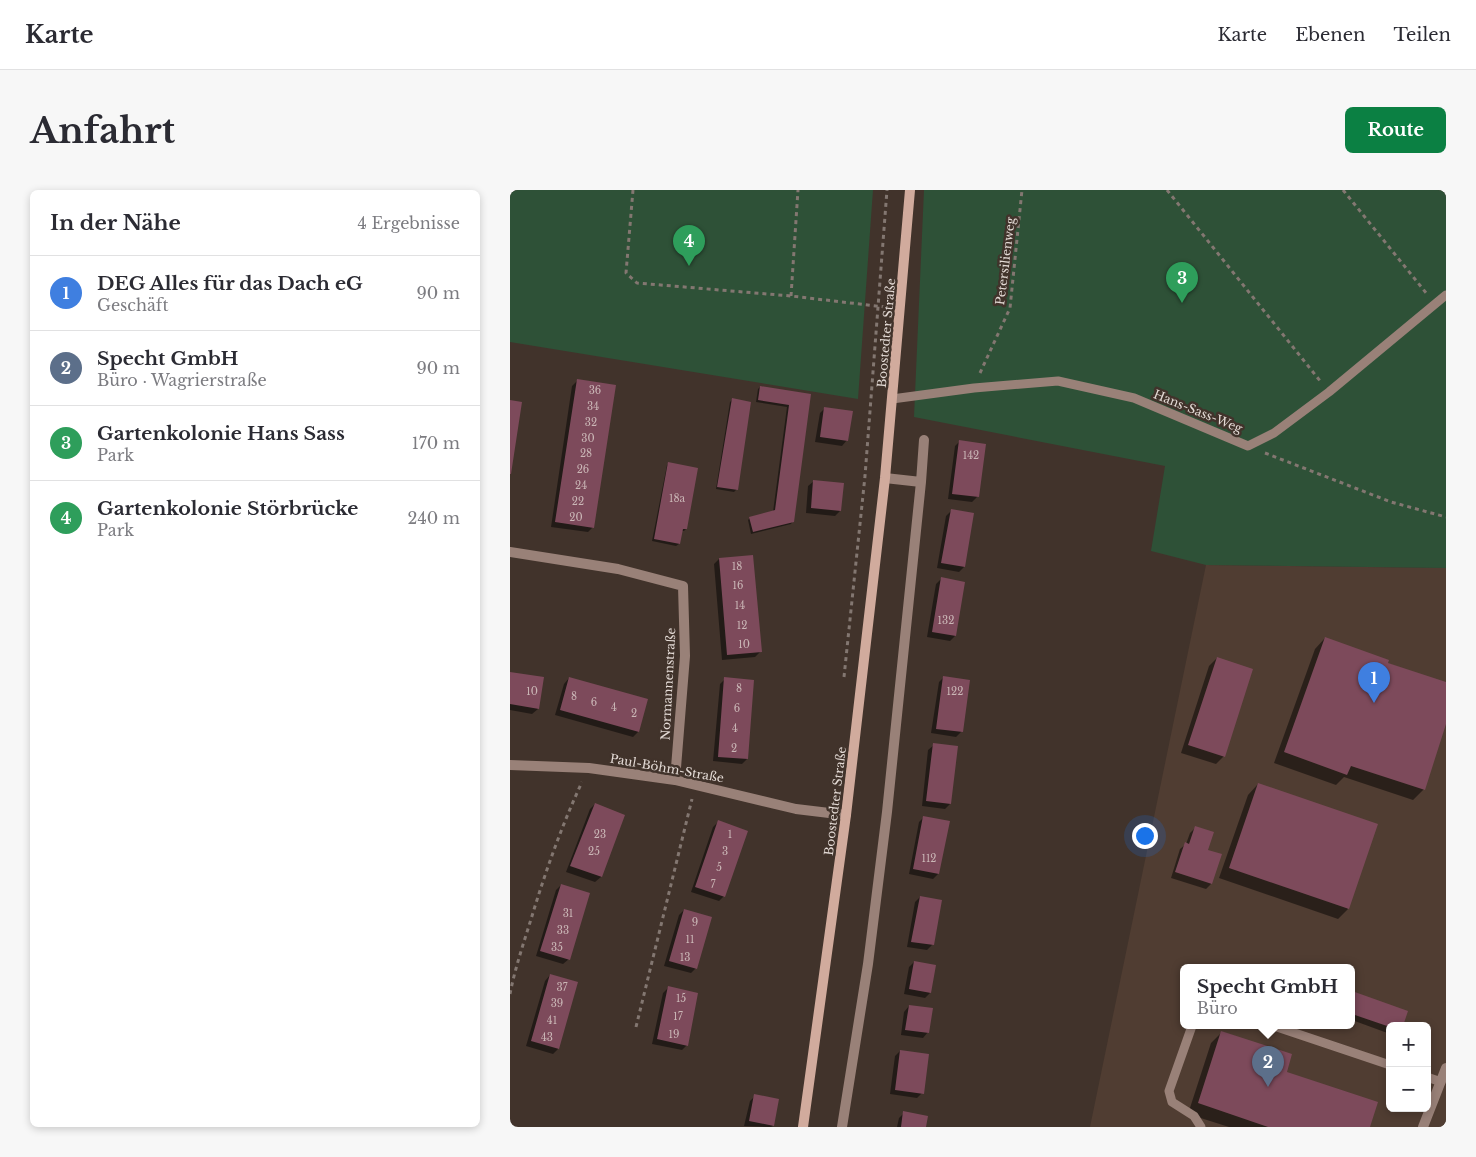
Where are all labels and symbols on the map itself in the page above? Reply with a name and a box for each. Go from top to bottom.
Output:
street label: Petersilienweg [992,215,1018,306]
pin: 4 [673,225,705,266]
pin: 3 [1166,262,1198,303]
street label: Boostedter Straße [874,278,898,388]
house number: 36 [589,384,601,397]
street label: Hans-Sass-Weg [1151,386,1245,436]
house number: 34 [587,400,599,413]
house number: 32 [585,416,597,429]
house number: 30 [581,432,595,445]
house number: 28 [580,447,592,460]
house number: 142 [963,449,979,462]
house number: 26 [577,463,589,476]
house number: 24 [575,479,587,492]
house number: 18a [669,492,685,505]
house number: 22 [572,495,584,508]
house number: 20 [569,511,583,524]
house number: 18 [732,560,742,573]
house number: 16 [733,579,743,592]
house number: 14 [735,599,745,612]
house number: 132 [938,614,954,627]
house number: 12 [737,619,747,632]
street label: Normannenstraße [658,627,678,741]
house number: 10 [738,638,750,651]
pin: 1 [1358,662,1390,703]
house number: 8 [736,682,742,695]
house number: 10 [526,685,538,698]
house number: 122 [947,685,963,698]
house number: 8 [571,690,577,703]
house number: 6 [591,696,597,709]
house number: 4 [611,701,617,714]
house number: 6 [734,702,740,715]
house number: 2 [631,707,637,720]
house number: 4 [732,722,738,735]
house number: 2 [731,742,737,755]
street label: Boostedter Straße [821,745,849,856]
street label: Paul-Böhm-Straße [609,751,725,785]
your location [1132,823,1158,849]
house number: 23 [594,828,606,841]
house number: 1 [728,828,732,841]
house number: 25 [588,845,600,858]
house number: 3 [722,845,728,858]
house number: 112 [921,852,937,865]
house number: 5 [716,861,722,874]
house number: 7 [710,878,716,891]
house number: 31 [563,907,573,920]
house number: 9 [692,916,698,929]
house number: 33 [557,924,569,937]
house number: 11 [686,933,694,946]
house number: 35 [551,941,563,954]
house number: 13 [680,951,690,964]
house number: 37 [556,981,569,994]
house number: 15 [676,992,686,1005]
house number: 39 [551,997,563,1010]
house number: 17 [673,1010,684,1023]
house number: 41 [547,1014,557,1027]
house number: 19 [669,1028,679,1041]
house number: 43 [541,1031,553,1044]
pin: 2 [1252,1046,1284,1087]

